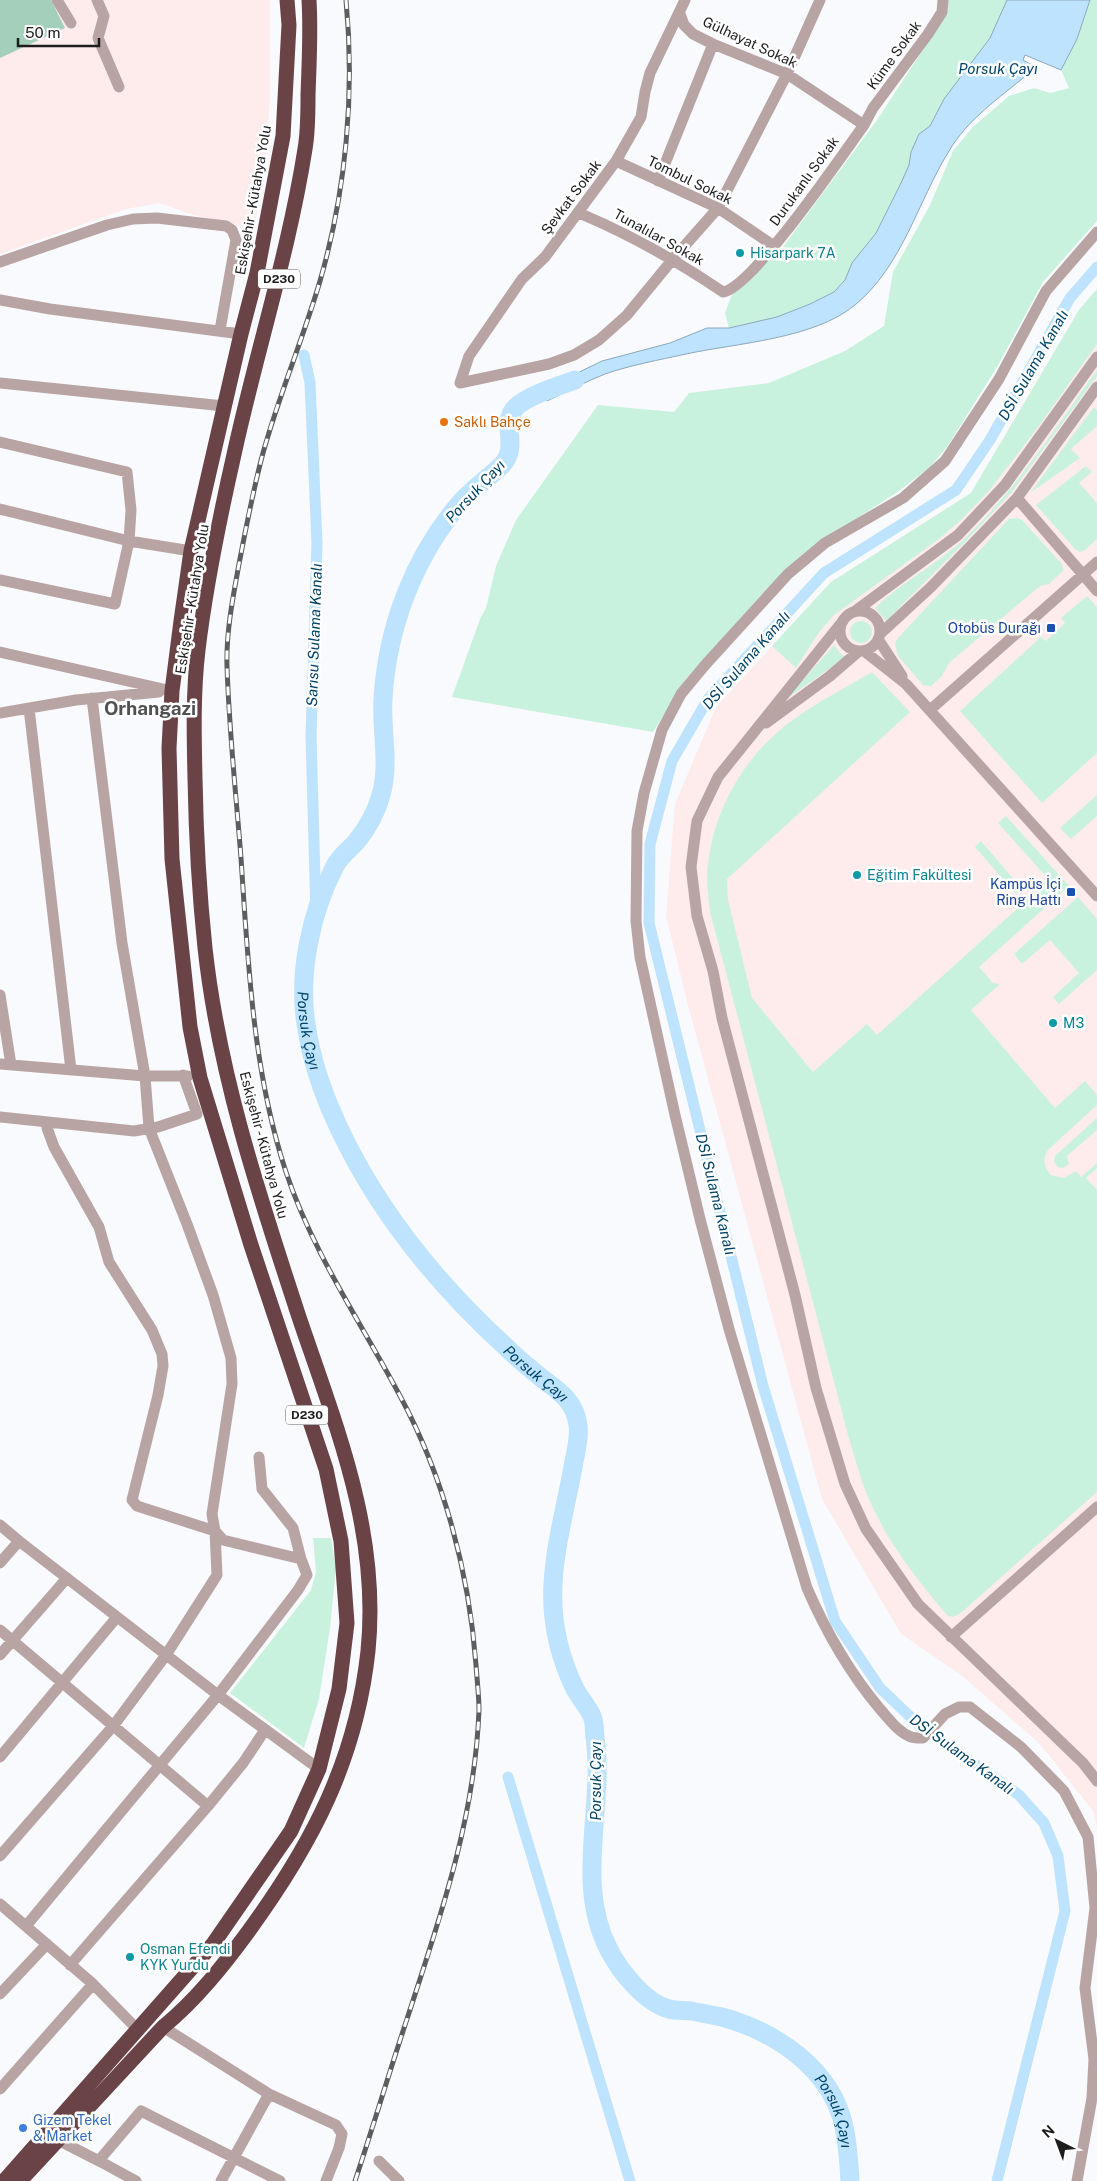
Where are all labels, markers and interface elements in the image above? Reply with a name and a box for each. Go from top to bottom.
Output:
street label: Gülhayat Sokak [700,13,800,71]
scale bar [18,15,99,47]
street label: Küme Sokak [864,17,924,93]
text: 50 m [25,24,60,41]
water label: Porsuk Çayı [958,60,1038,77]
street label: Eskişehir - Kütahya Yolu [232,124,274,276]
street label: Durukanlı Sokak [766,133,842,229]
street label: Tombul Sokak [645,153,735,207]
street label: Şevkat Sokak [538,157,604,237]
street label: Tunalılar Sokak [611,206,707,268]
place label: Hisarpark 7A [750,245,836,261]
marker: Hisarpark 7A [734,247,746,259]
road number: D230 [258,270,300,288]
water label: DSİ Sulama Kanalı [994,306,1072,423]
place label: Saklı Bahçe [454,414,531,430]
marker: Saklı Bahçe [438,416,450,428]
water label: Porsuk Çayı [442,456,509,526]
street label: Eskişehir - Kütahya Yolu [172,523,212,675]
water label: Sarısu Sulama Kanalı [303,563,325,707]
water label: DSİ Sulama Kanalı [698,607,793,713]
place label: Otobüs Durağı [948,620,1041,636]
marker: Otobüs Durağı [1045,622,1057,634]
district label: Orhangazi [104,697,196,719]
place label: Eğitim Fakültesi [867,867,971,883]
marker: Eğitim Fakültesi [851,869,863,881]
place label: Kampüs İçi Ring Hattı [990,874,1061,908]
marker: Kampüs İçi Ring Hattı [1065,886,1077,898]
water label: Porsuk Çayı [295,991,324,1072]
place label: M3 [1063,1015,1084,1031]
marker: M3 [1047,1017,1059,1029]
street label: Eskişehir - Kütahya Yolu [237,1070,291,1220]
water label: DSİ Sulama Kanalı [693,1131,740,1257]
water label: Porsuk Çayı [500,1341,573,1405]
road number: D230 [286,1406,328,1424]
water label: DSİ Sulama Kanalı [907,1710,1018,1798]
water label: Porsuk Çayı [587,1741,604,1821]
place label: Osman Efendi KYK Yurdu [140,1941,231,1973]
marker: Osman Efendi KYK Yurdu [124,1951,136,1963]
water label: Porsuk Çayı [812,2070,856,2149]
place label: Gizem Tekel & Market [33,2112,112,2144]
north arrow [1032,2116,1082,2166]
marker: Gizem Tekel & Market [17,2122,29,2134]
text: N [1039,2122,1058,2141]

